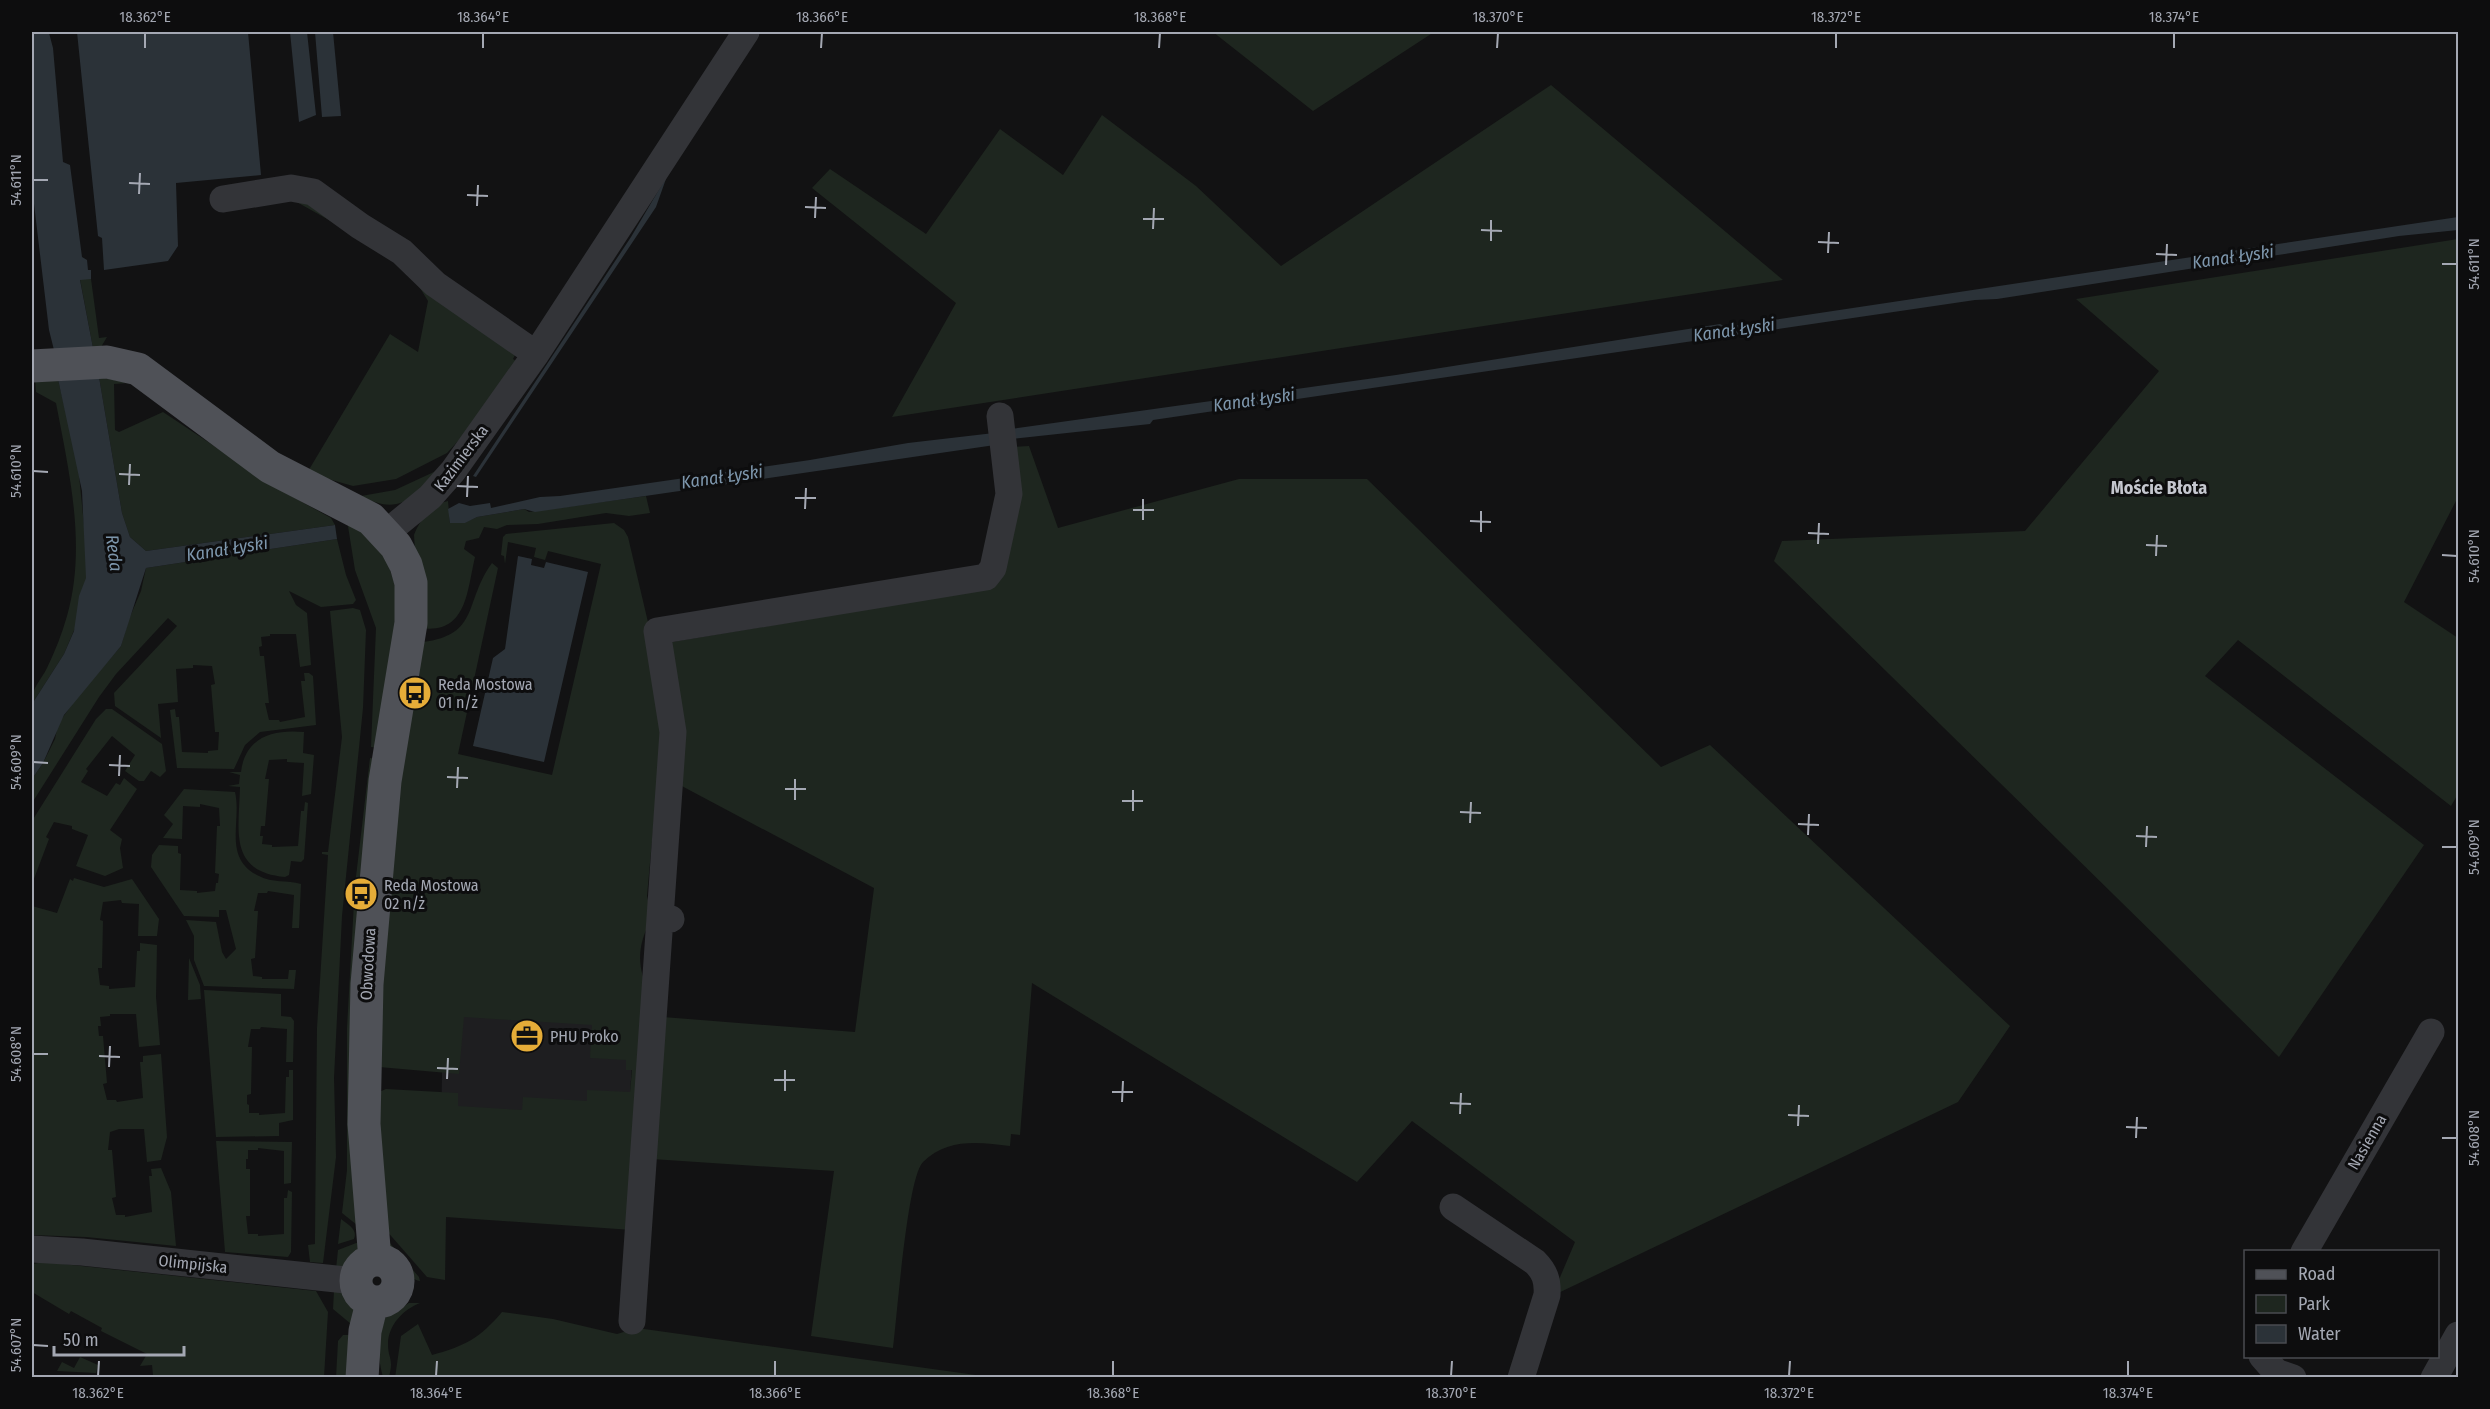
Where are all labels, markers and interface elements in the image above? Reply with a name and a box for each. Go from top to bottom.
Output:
text: 18.362°E [119,8,171,26]
text: 18.364°E [457,8,509,26]
text: 18.366°E [796,8,848,26]
text: 18.368°E [1134,8,1186,26]
text: 18.370°E [1472,8,1524,26]
text: 18.372°E [1811,8,1861,26]
text: 18.374°E [2149,8,2199,26]
text: 54.611°N [7,154,25,206]
text: 54.611°N [2465,238,2483,290]
water label: Kanał Łyski [2191,240,2276,274]
water label: Kanał Łyski [1692,313,1777,347]
water label: Kanał Łyski [1212,383,1297,417]
street label: Kazimierska [430,421,492,495]
text: 54.610°N [7,444,25,498]
water label: Kanał Łyski [680,460,765,494]
district label: Moście Błota [2111,477,2207,499]
text: 54.610°N [2465,529,2483,583]
water label: Kanał Łyski [185,532,270,566]
water label: Reda [101,533,127,573]
bus stop icon: Reda Mostowa 01 n/ż [397,675,433,711]
place label: Reda Mostowa 01 n/ż [438,675,533,712]
text: 54.609°N [7,734,25,790]
text: 54.609°N [2465,819,2483,875]
bus stop icon: Reda Mostowa 02 n/ż [343,876,379,912]
place label: Reda Mostowa 02 n/ż [384,876,479,913]
street label: Obwodowa [357,927,379,1001]
office icon: PHU Proko [509,1018,545,1054]
text: 54.608°N [7,1026,25,1082]
place label: PHU Proko [550,1027,619,1046]
text: 54.608°N [2465,1110,2483,1166]
street label: Nasienna [2344,1111,2391,1173]
legend [2244,1250,2439,1358]
street label: Olimpijska [158,1251,228,1277]
text: Road [2298,1263,2335,1285]
text: Park [2298,1293,2331,1315]
text: 54.607°N [7,1318,25,1372]
scale bar [54,1319,184,1357]
text: Water [2298,1323,2341,1345]
text: 50 m [63,1329,99,1351]
text: 18.362°E [72,1384,124,1402]
text: 18.364°E [410,1384,462,1402]
text: 18.366°E [749,1384,801,1402]
text: 18.368°E [1087,1384,1139,1402]
text: 18.370°E [1425,1384,1477,1402]
text: 18.372°E [1764,1384,1814,1402]
text: 18.374°E [2103,1384,2153,1402]

